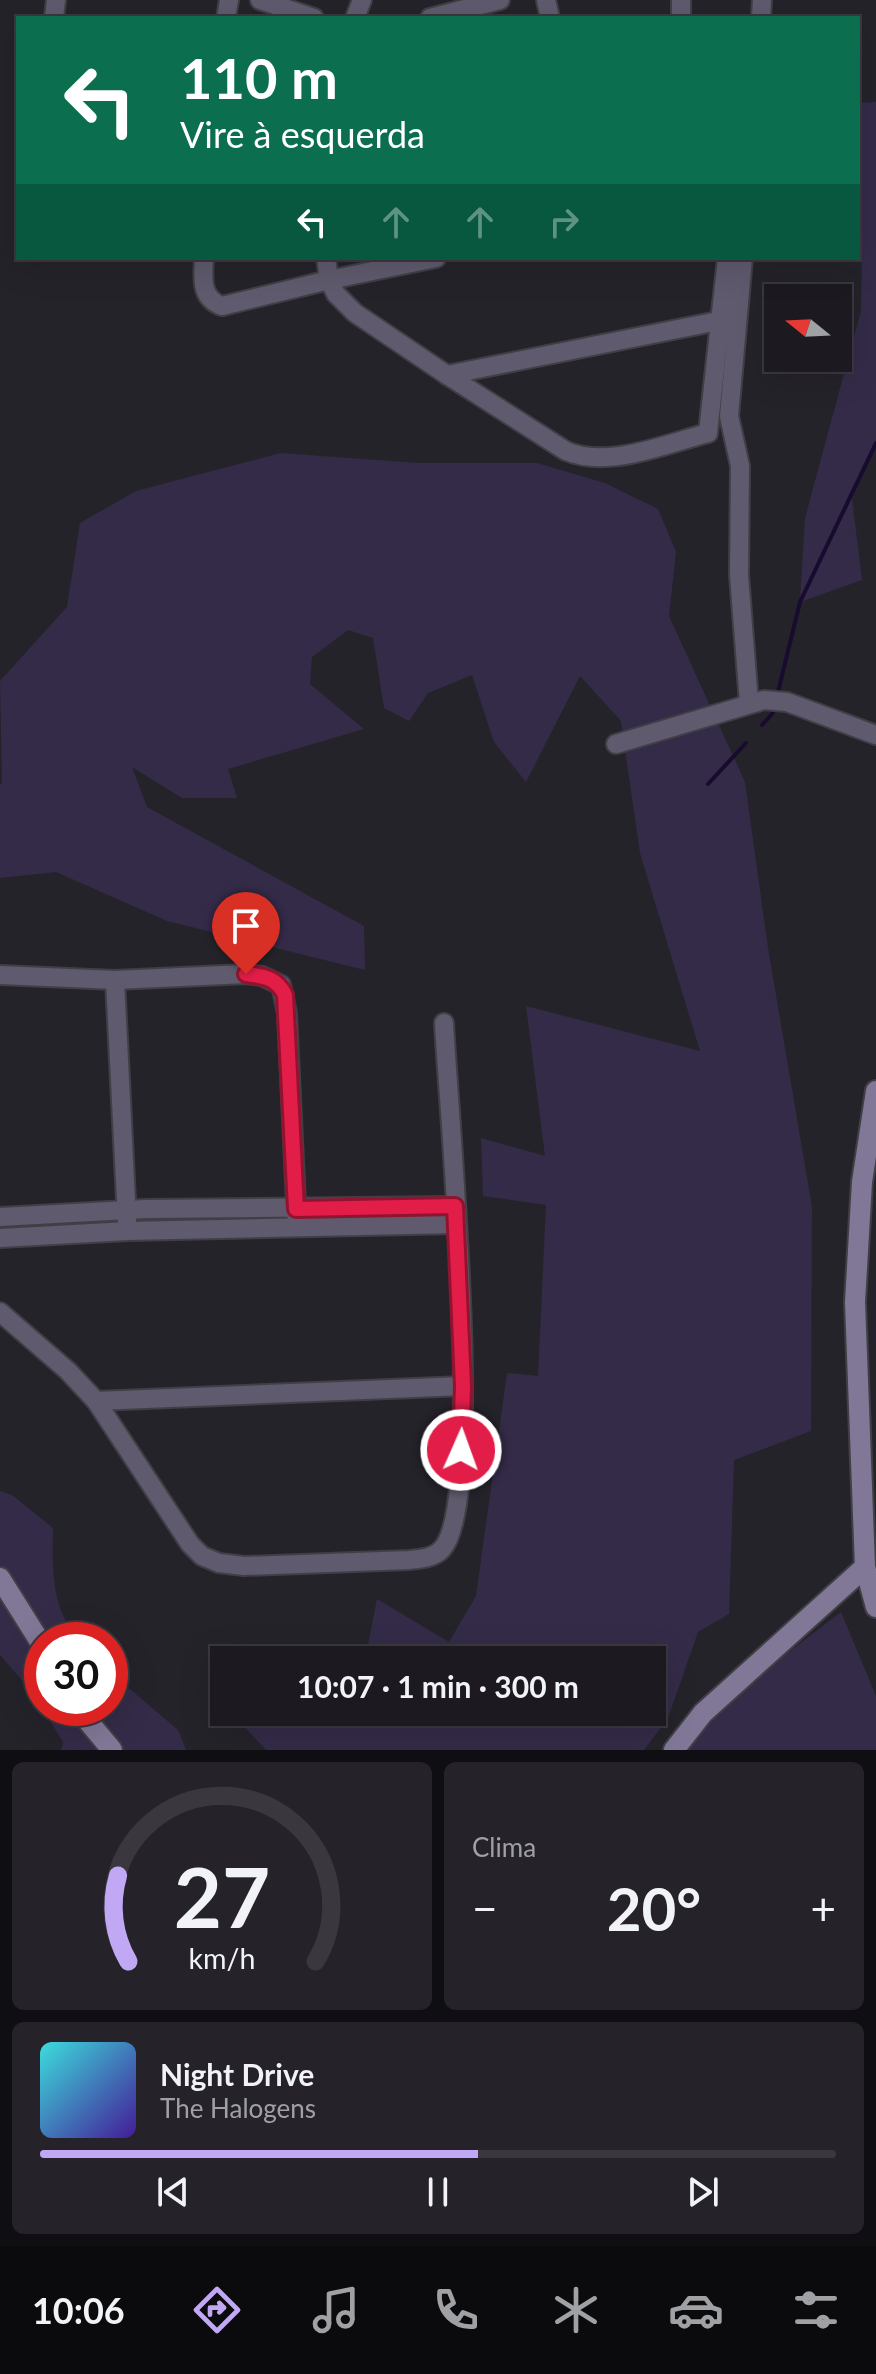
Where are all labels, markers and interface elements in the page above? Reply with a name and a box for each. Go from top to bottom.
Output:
text: 110 m [180,44,338,111]
icon: left [48,48,152,152]
text: Vire à esquerda [180,112,425,156]
icon: left [290,200,334,244]
icon: ahead [374,200,418,244]
icon: ahead [458,200,502,244]
icon: right [542,200,586,244]
north arrow [764,284,852,372]
map controls [764,284,852,372]
pin [212,892,280,974]
icon: arrive [224,904,268,948]
position arrow [419,1408,503,1492]
speed limit sign: 30 [24,1622,128,1726]
text: 10:07 · 1 min · 300 m [297,1668,579,1704]
text: Clima [472,1831,536,1863]
text: 27 [174,1846,270,1946]
text: 20° [607,1872,701,1944]
text: − [472,1882,498,1934]
text: + [810,1882,836,1934]
text: km/h [189,1941,255,1975]
text: Night Drive [160,2056,314,2092]
text: The Halogens [160,2092,316,2124]
icon: previous [151,2170,195,2214]
icon: pause [416,2170,460,2214]
icon: next [681,2170,725,2214]
icon: directions [189,2282,245,2338]
icon: music [308,2282,364,2338]
icon: phone [428,2282,484,2338]
icon: climate [548,2282,604,2338]
icon: car [668,2282,724,2338]
icon: filters [788,2282,844,2338]
text: 10:06 [32,2288,125,2332]

